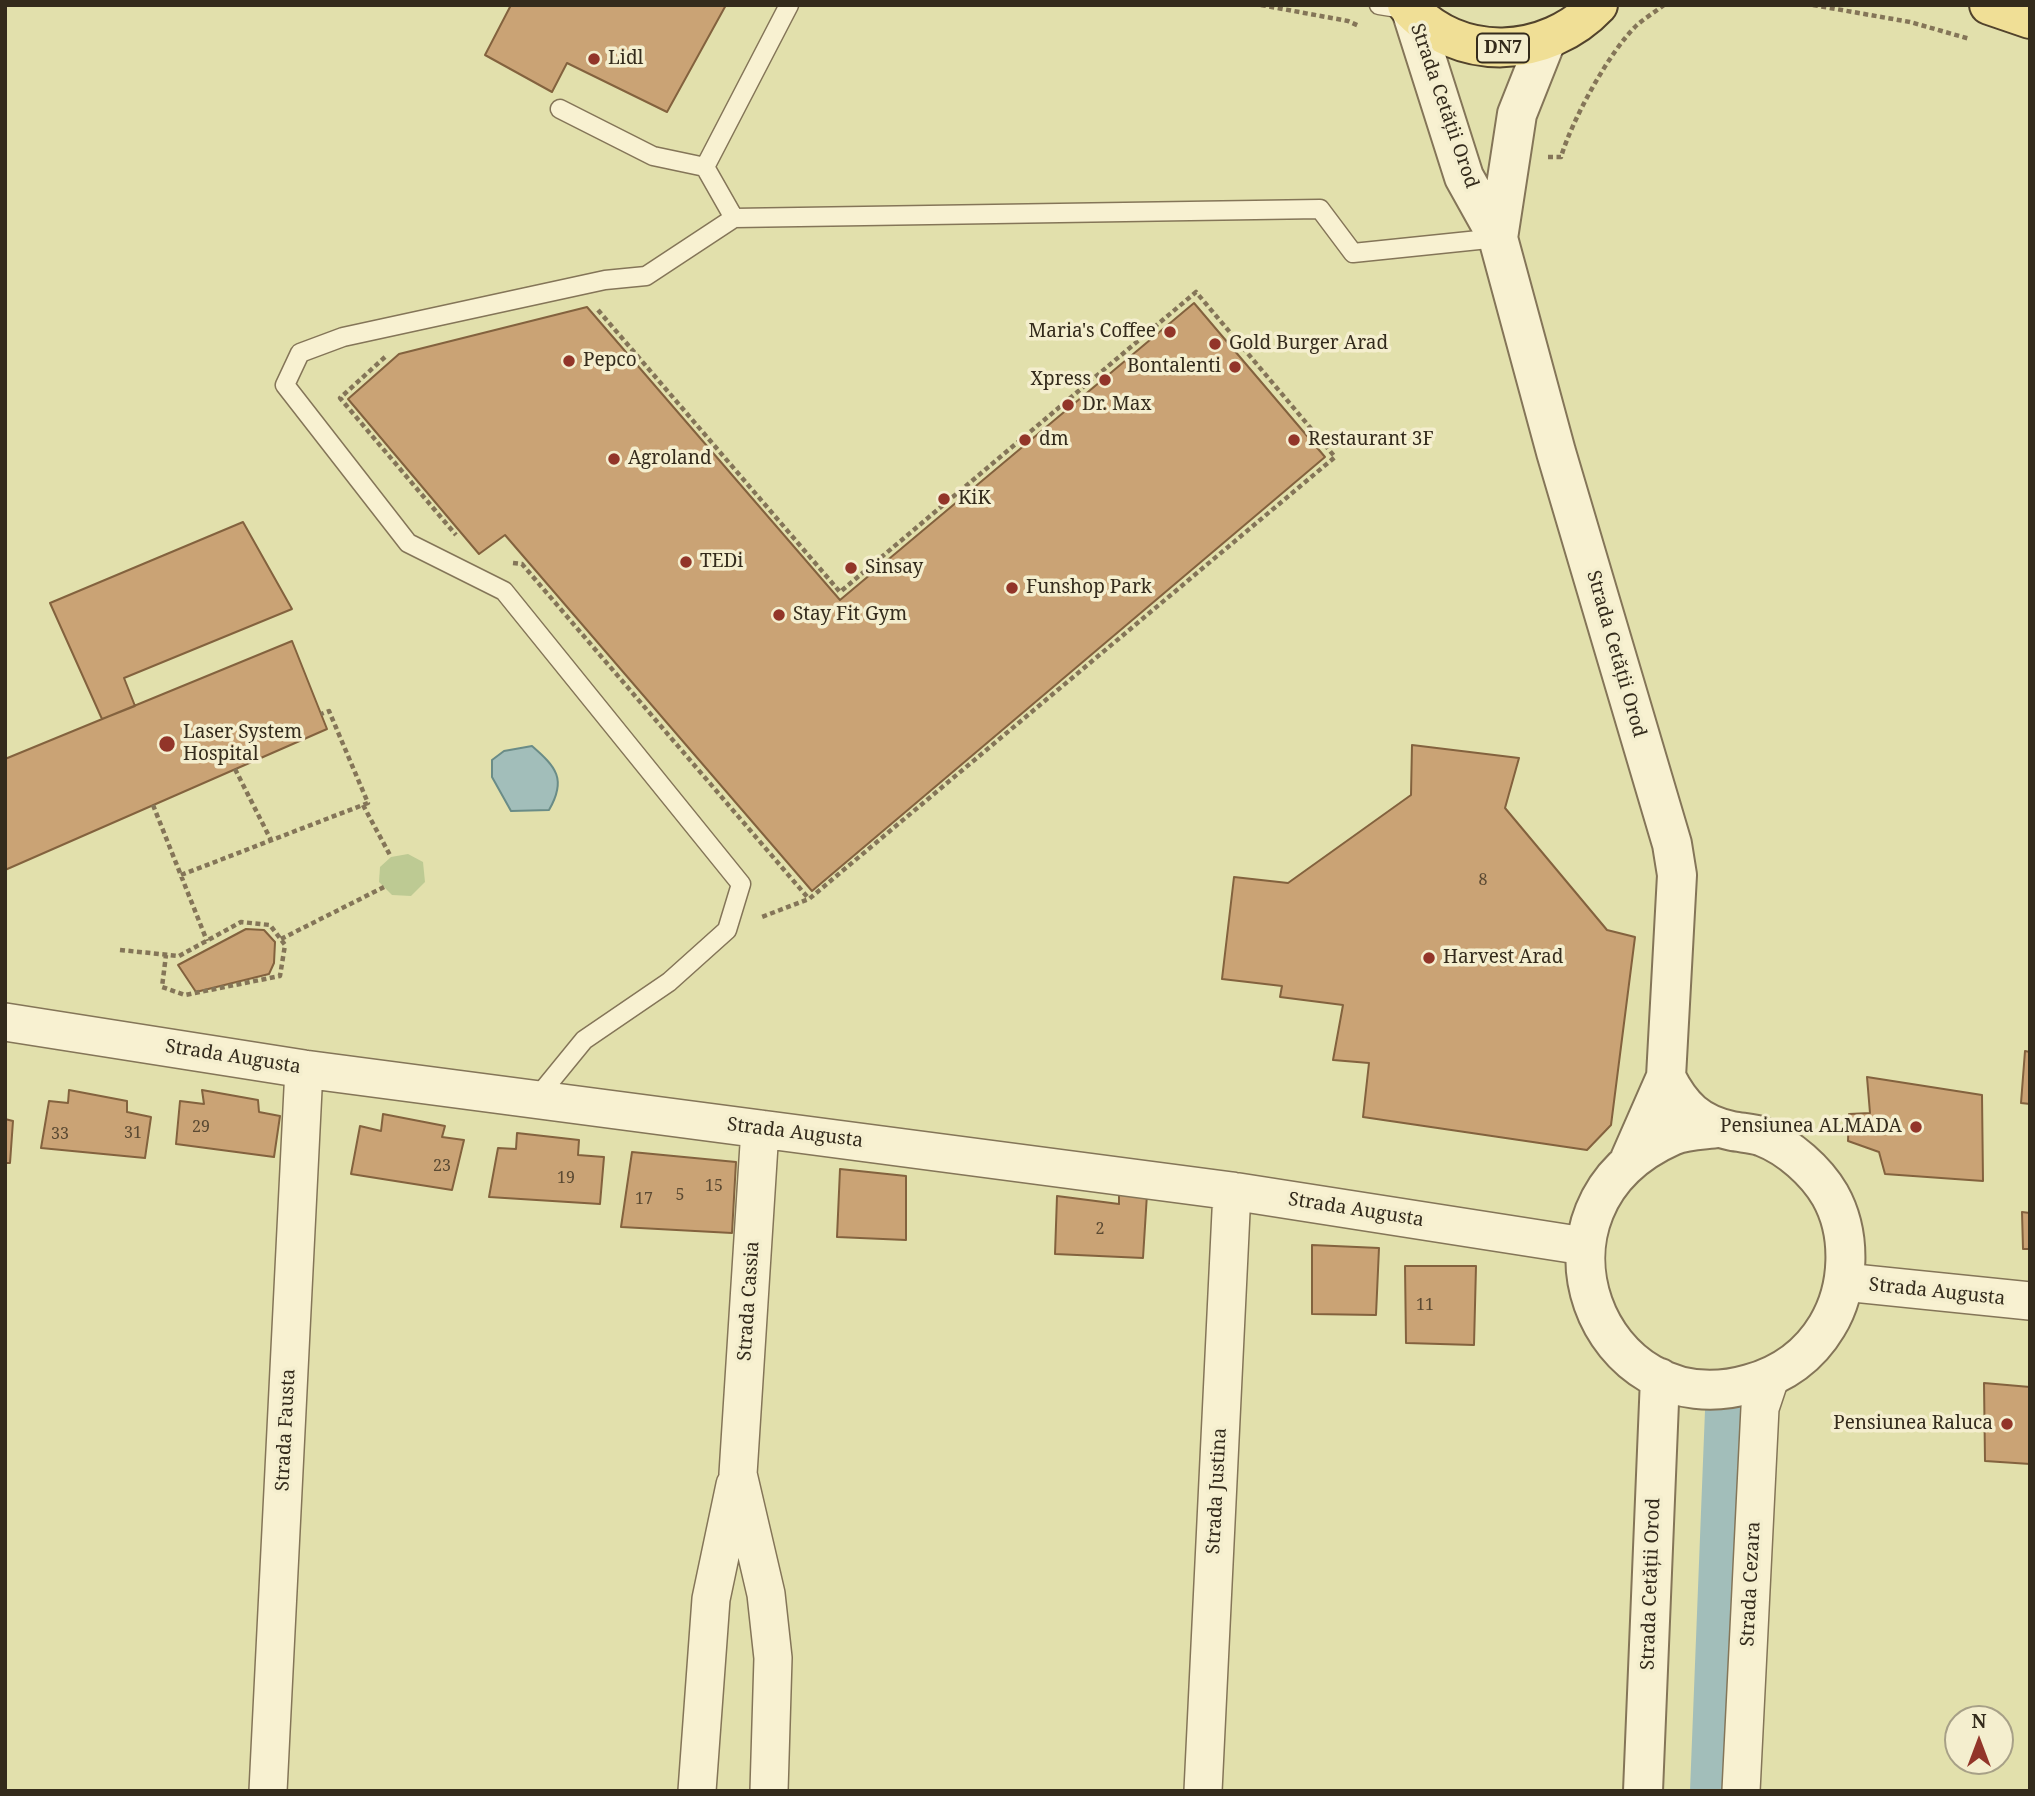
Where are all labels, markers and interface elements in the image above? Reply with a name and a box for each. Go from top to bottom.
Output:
street label: Strada Cetății Orod [1405,21,1483,191]
road number: DN7 [1477,33,1529,62]
place label: Lidl [608,48,643,70]
marker: Lidl [586,51,602,67]
place label: Maria's Coffee [1028,321,1156,343]
marker: Maria's Coffee [1162,324,1178,340]
place label: Gold Burger Arad [1229,333,1388,355]
marker: Gold Burger Arad [1207,336,1223,352]
place label: Pepco [583,350,637,372]
marker: Pepco [561,353,577,369]
place label: Bontalenti [1127,356,1221,378]
marker: Bontalenti [1227,359,1243,375]
place label: Xpress [1031,369,1091,391]
marker: Xpress [1097,372,1113,388]
place label: Dr. Max [1082,394,1151,416]
marker: Dr. Max [1060,397,1076,413]
place label: dm [1039,429,1069,451]
place label: Restaurant 3F [1308,429,1434,451]
marker: dm [1017,432,1033,448]
marker: Restaurant 3F [1286,432,1302,448]
place label: Agroland [628,448,712,470]
marker: Agroland [606,451,622,467]
place label: KiK [958,488,991,510]
marker: KiK [936,491,952,507]
place label: TEDi [700,551,743,573]
marker: TEDi [678,554,694,570]
place label: Sinsay [865,557,923,579]
marker: Sinsay [843,560,859,576]
street label: Strada Cetății Orod [1581,568,1651,740]
place label: Funshop Park [1026,577,1152,599]
marker: Funshop Park [1004,580,1020,596]
place label: Stay Fit Gym [793,604,907,626]
marker: Stay Fit Gym [771,607,787,623]
place label: Laser System Hospital [183,722,302,766]
marker: Laser System Hospital [157,734,177,754]
house number: 8 [1479,870,1487,890]
place label: Harvest Arad [1443,947,1563,969]
marker: Harvest Arad [1421,950,1437,966]
street label: Strada Augusta [164,1035,302,1079]
street label: Strada Augusta [726,1113,864,1153]
place label: Pensiunea ALMADA [1720,1116,1902,1138]
house number: 29 [192,1117,210,1137]
marker: Pensiunea ALMADA [1908,1119,1924,1135]
house number: 31 [124,1123,142,1143]
house number: 33 [51,1124,69,1144]
house number: 23 [433,1156,451,1176]
house number: 19 [557,1168,575,1188]
house number: 15 [705,1176,723,1196]
house number: 5 [676,1185,684,1205]
street label: Strada Augusta [1287,1188,1425,1232]
house number: 17 [635,1189,653,1209]
house number: 2 [1096,1219,1104,1239]
street label: Strada Cassia [733,1240,765,1362]
street label: Strada Augusta [1868,1274,2006,1310]
house number: 11 [1416,1295,1434,1315]
street label: Strada Fausta [271,1368,301,1492]
place label: Pensiunea Raluca [1833,1413,1993,1435]
marker: Pensiunea Raluca [1999,1416,2015,1432]
street label: Strada Justina [1202,1427,1232,1555]
street label: Strada Cetății Orod [1637,1498,1665,1670]
street label: Strada Cezara [1736,1521,1766,1647]
north arrow [1944,1705,2014,1775]
text: N [1972,1708,1986,1734]

